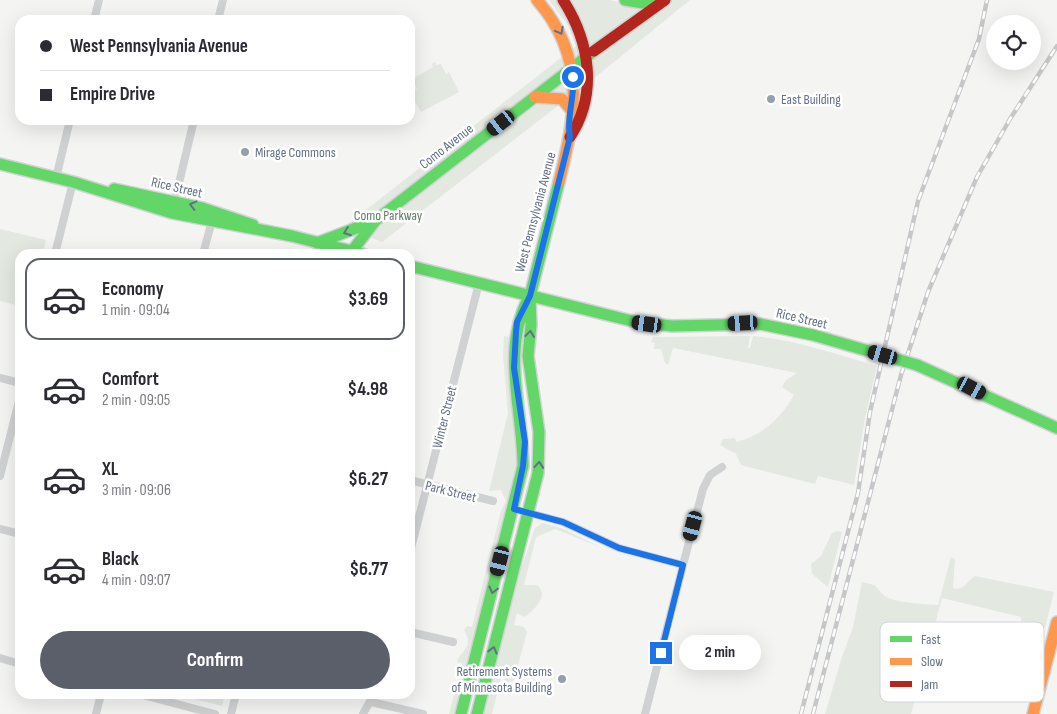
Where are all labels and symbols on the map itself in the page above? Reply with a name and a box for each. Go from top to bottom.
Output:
one-way arrow [554,26,564,35]
route start [562,66,584,88]
place label: East Building [781,91,841,108]
marker: East Building [765,93,777,105]
car [484,108,517,138]
street label: Como Avenue [416,120,477,173]
place label: Mirage Commons [255,144,336,161]
marker: Mirage Commons [239,146,251,158]
street label: West Pennsylvania Avenue [511,150,560,274]
street label: Rice Street [150,173,204,202]
one-way arrow [190,201,198,211]
park label: Como Parkway [354,207,423,224]
one-way arrow [343,226,351,236]
street label: Rice Street [775,304,829,333]
car [631,314,662,334]
car [727,315,758,331]
one-way arrow [524,330,535,338]
car [866,344,899,366]
car [955,374,988,402]
street label: Winter Street [429,384,460,450]
one-way arrow [533,461,544,469]
street label: Park Street [423,477,478,506]
car [681,510,704,542]
car [489,545,510,577]
one-way arrow [488,585,498,594]
legend [880,622,1044,702]
text: Fast [921,631,941,648]
callout: 2 min [678,636,761,670]
route end [650,642,672,664]
one-way arrow [487,645,498,654]
text: Slow [921,653,943,670]
place label: Retirement Systems of Minnesota Building [451,663,552,696]
marker: Retirement Systems of Minnesota Building [556,673,568,685]
text: Jam [920,676,938,693]

